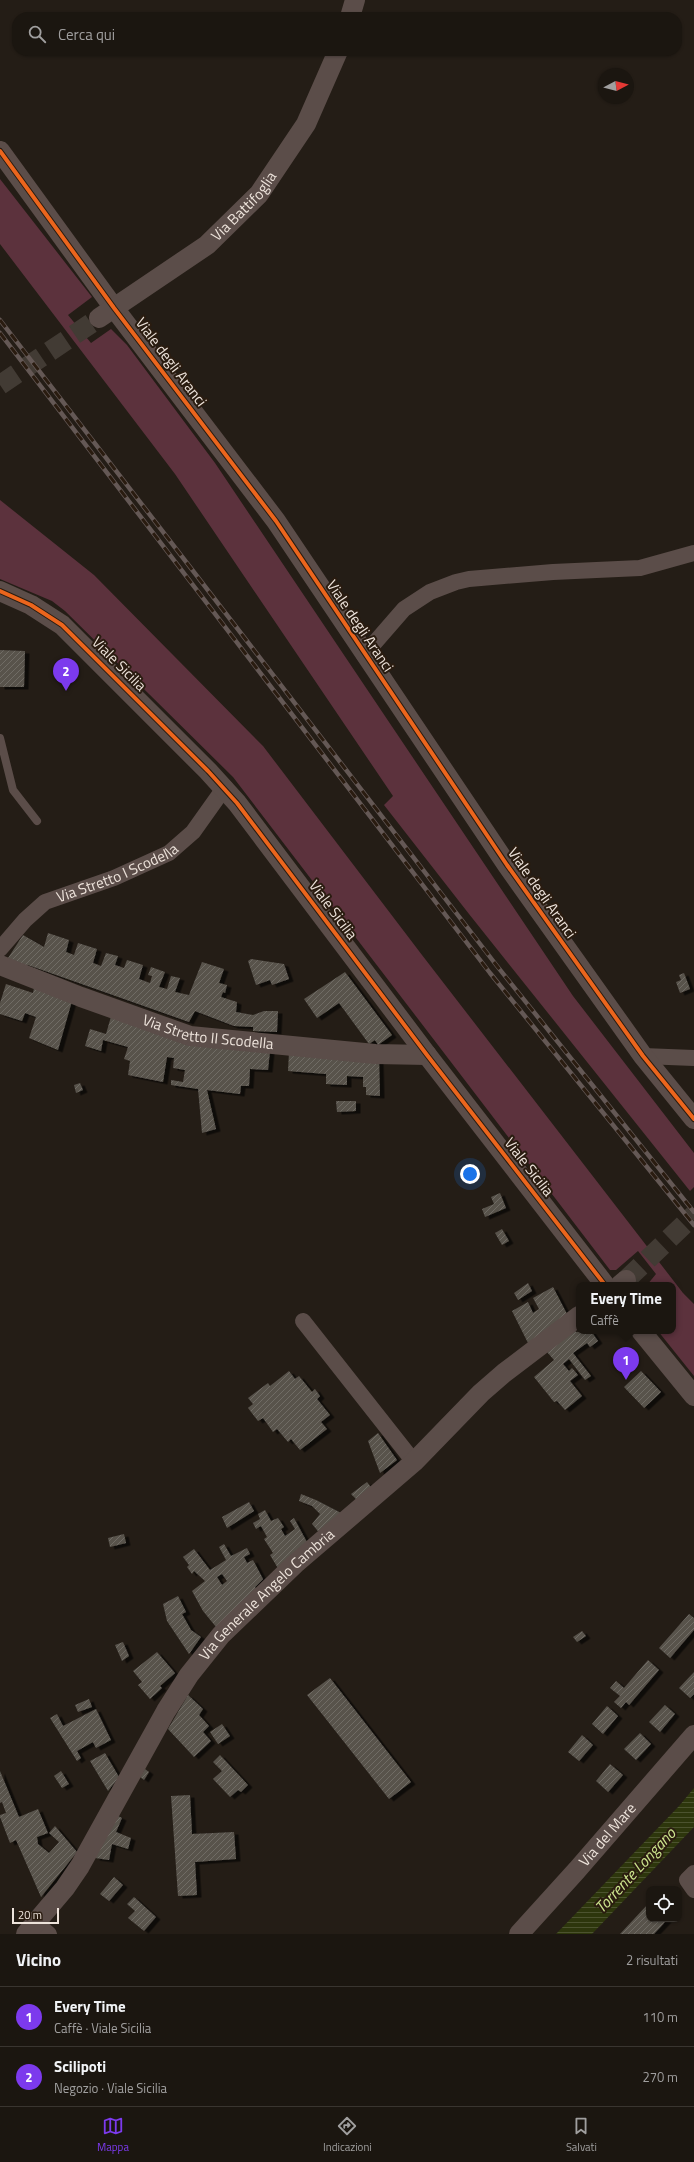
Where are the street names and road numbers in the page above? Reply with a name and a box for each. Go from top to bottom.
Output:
street label: Via Battifoglia [205,166,282,246]
street label: Viale degli Aranci [130,312,213,411]
street label: Viale degli Aranci [321,575,400,676]
street label: Viale Sicilia [87,631,152,697]
street label: Via Stretto I Scodella [53,838,184,908]
street label: Viale degli Aranci [502,842,582,943]
street label: Viale Sicilia [303,875,364,945]
street label: Via Stretto II Scodella [140,1008,275,1055]
street label: Viale Sicilia [499,1132,560,1201]
street label: Via Generale Angelo Cambria [193,1523,340,1665]
street label: Via del Mare [573,1797,641,1871]

